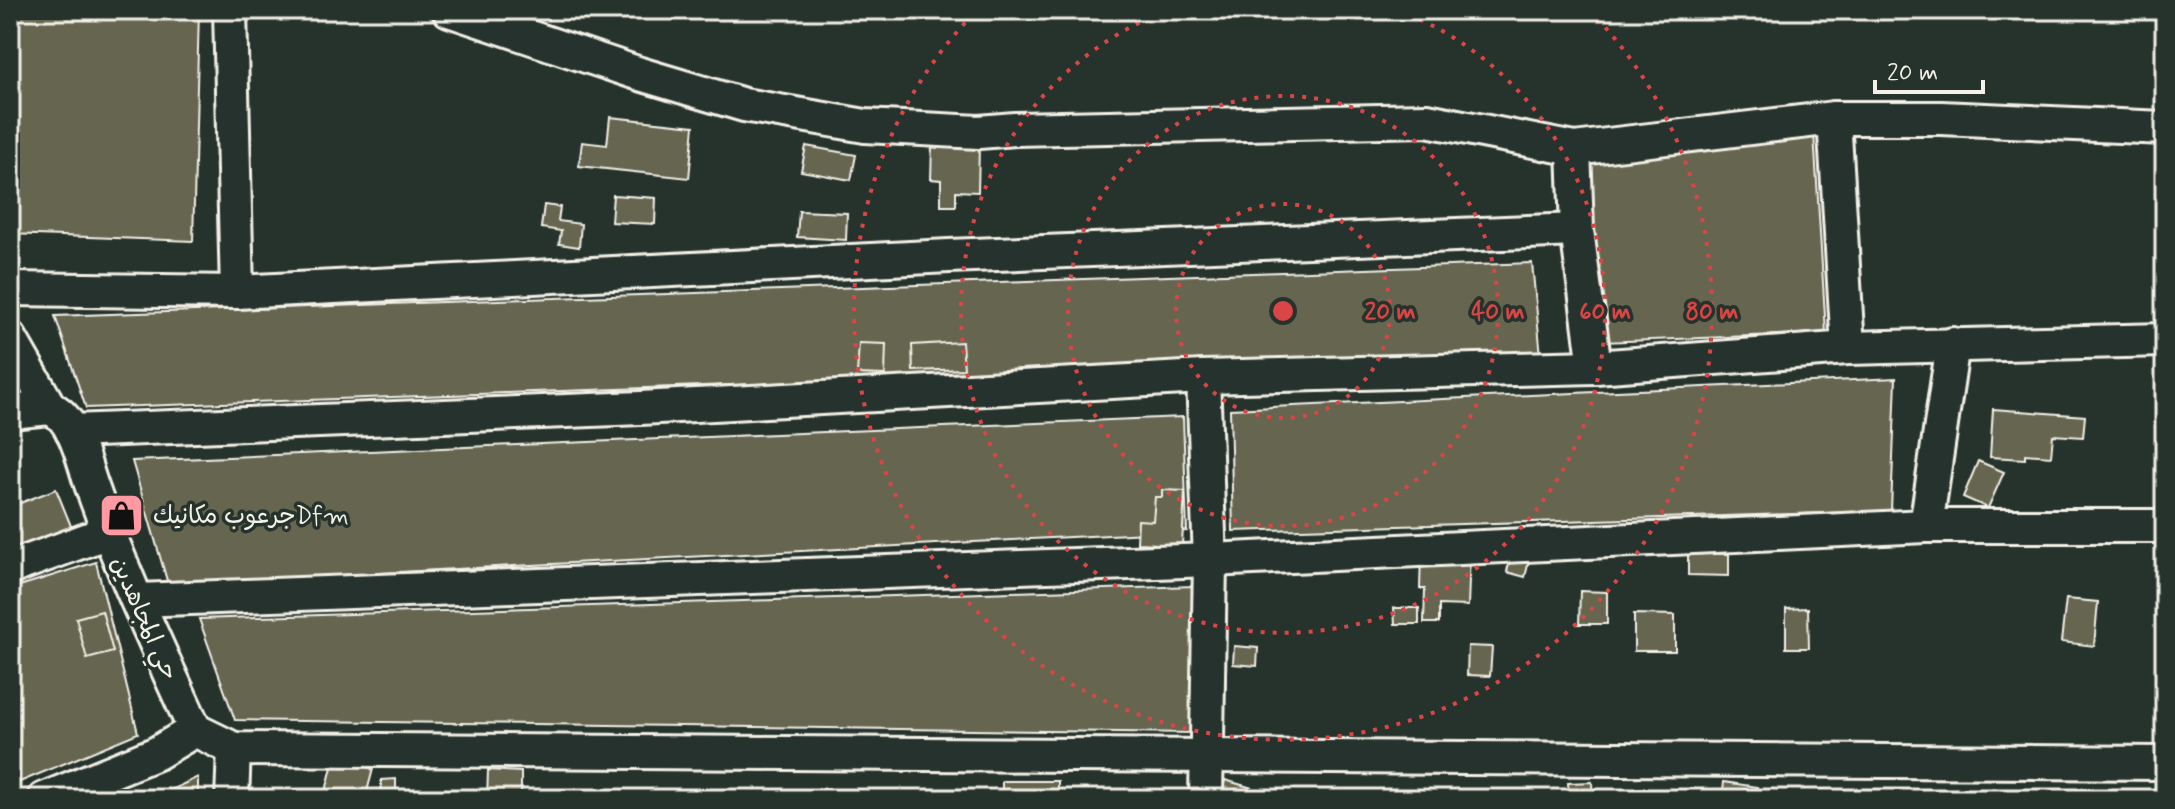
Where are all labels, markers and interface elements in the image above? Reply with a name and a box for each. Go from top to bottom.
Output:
scale bar [1875,44,1983,94]
text: 20 m [1887,58,1938,89]
centre of rings [1269,297,1297,325]
text: 20 m [1364,297,1416,328]
text: 40 m [1471,297,1525,328]
text: 60 m [1579,297,1631,328]
text: 80 m [1686,297,1738,328]
shop icon: جرعوب مكانيكDfm [98,491,146,539]
place label: جرعوب مكانيكDfm [153,501,349,532]
street label: حي المجاهدين [99,552,185,687]

